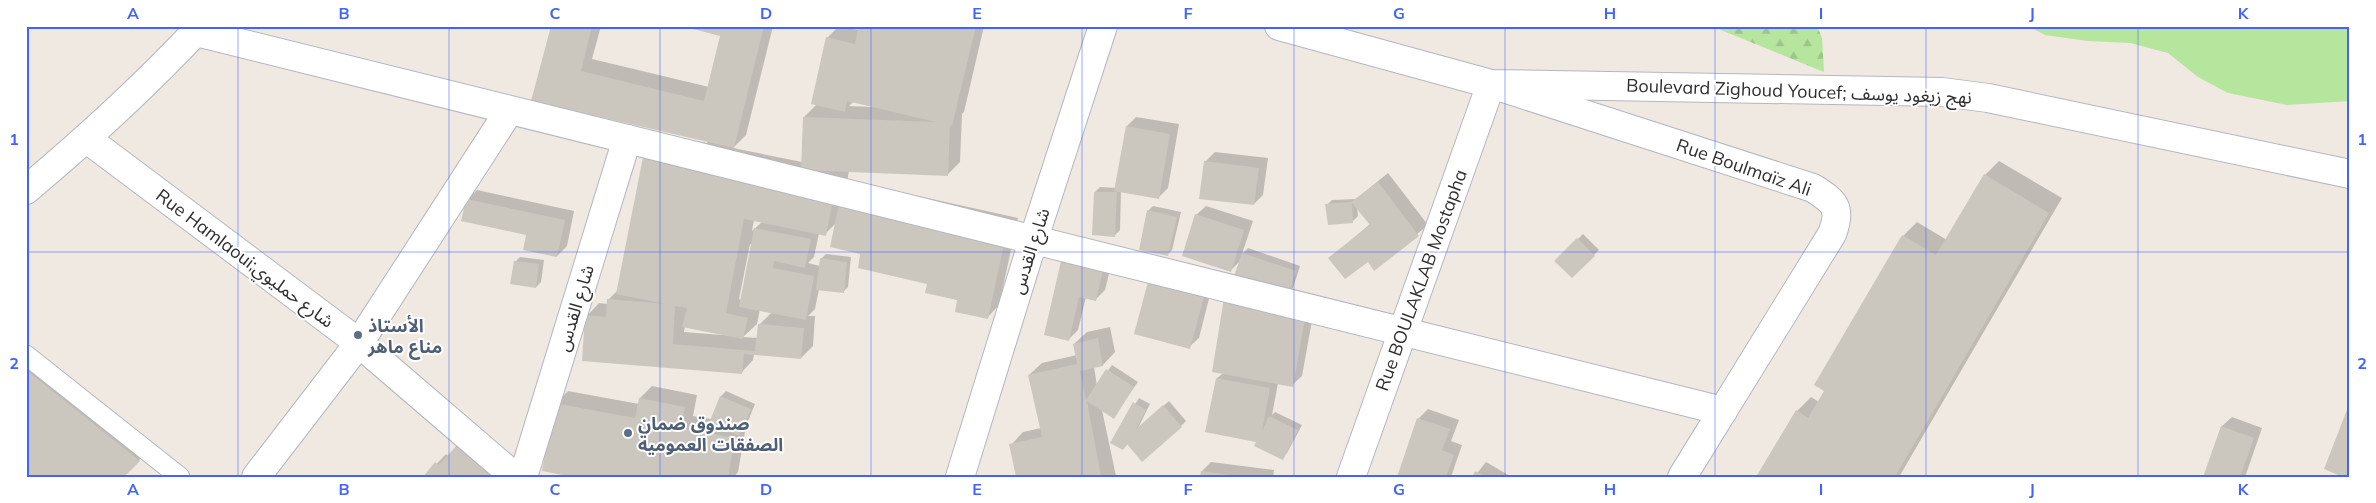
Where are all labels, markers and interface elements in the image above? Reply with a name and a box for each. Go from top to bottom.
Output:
text: A [127,3,139,23]
text: B [338,3,350,23]
text: C [550,3,561,23]
text: D [760,3,772,23]
text: E [972,3,982,23]
text: F [1183,3,1193,23]
text: G [1393,3,1405,23]
text: H [1604,3,1616,23]
text: I [1819,3,1823,23]
text: J [2029,3,2035,23]
text: K [2238,3,2250,23]
street label: Boulevard Zighoud Youcef; نهج زيغود يوسف [1626,73,1972,111]
text: 1 [9,129,19,149]
text: 1 [2357,129,2367,149]
street label: Rue Boulmaïz Ali [1673,133,1815,201]
street label: Rue BOULAKLAB Mostapha [1370,166,1472,394]
street label: Rue Hamlaoui;شارع حمليوي [150,184,339,335]
street label: شارع القدس [1005,205,1058,298]
street label: شارع القدس [551,262,602,355]
place label: الأستاذ مناع ماهر [367,314,442,360]
marker: الأستاذ مناع ماهر [352,329,364,341]
text: 2 [9,353,19,373]
text: 2 [2357,353,2367,373]
place label: صندوق ضمان الصفقات العمومية [638,412,783,456]
marker: صندوق ضمان الصفقات العمومية [622,427,634,439]
text: A [127,479,139,499]
text: B [338,479,350,499]
text: C [550,479,561,499]
text: D [760,479,772,499]
text: E [972,479,982,499]
text: F [1183,479,1193,499]
text: G [1393,479,1405,499]
text: H [1604,479,1616,499]
text: I [1819,479,1823,499]
text: J [2029,479,2035,499]
text: K [2238,479,2250,499]

